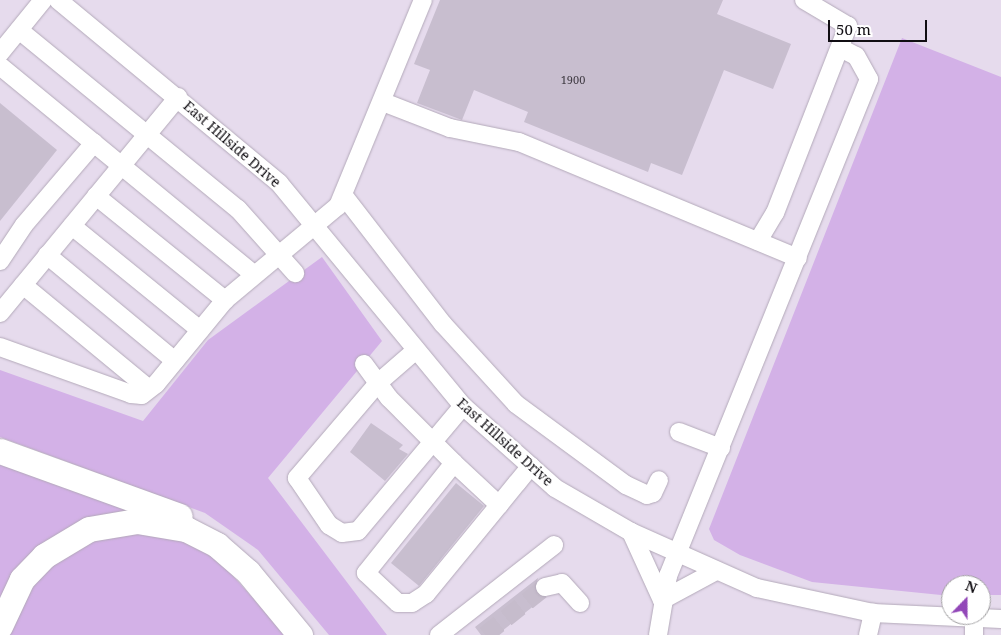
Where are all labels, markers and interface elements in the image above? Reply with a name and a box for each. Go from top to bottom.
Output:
scale bar [831,10,930,42]
text: 50 m [836,19,871,39]
house number: 1900 [561,73,585,87]
street label: East Hillside Drive [180,97,284,191]
street label: East Hillside Drive [454,395,556,489]
north arrow [941,575,991,625]
text: N [963,576,980,597]

